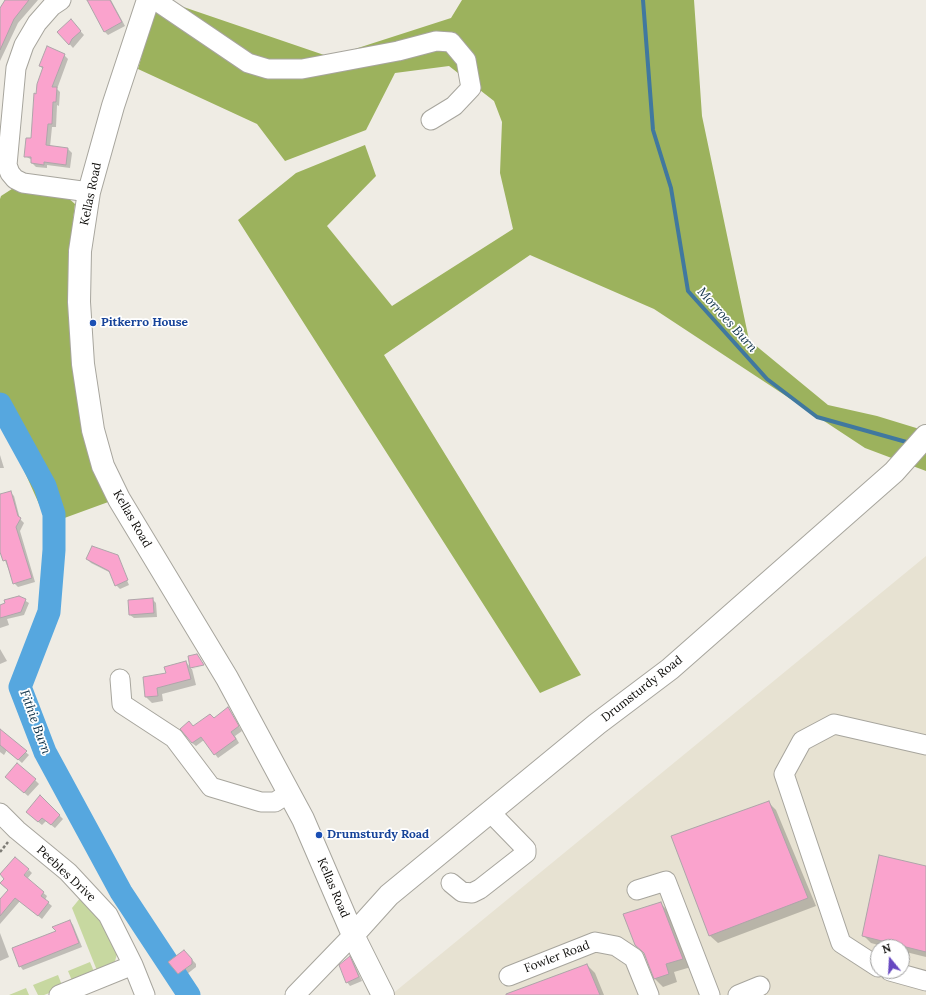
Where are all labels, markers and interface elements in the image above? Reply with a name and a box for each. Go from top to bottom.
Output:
street label: Kellas Road [77,161,105,227]
water label: Morroes Burn [694,284,760,356]
place label: Pitkerro House [101,316,188,330]
marker: Pitkerro House [88,318,98,328]
street label: Kellas Road [110,488,154,550]
street label: Drumsturdy Road [599,653,685,725]
water label: Fithie Burn [16,688,54,756]
place label: Drumsturdy Road [327,828,429,842]
marker: Drumsturdy Road [314,830,324,840]
street label: Peebles Drive [33,843,99,905]
street label: Kellas Road [314,856,352,920]
street label: Fowler Road [522,938,592,976]
north arrow [870,939,910,979]
text: N [880,941,893,957]

